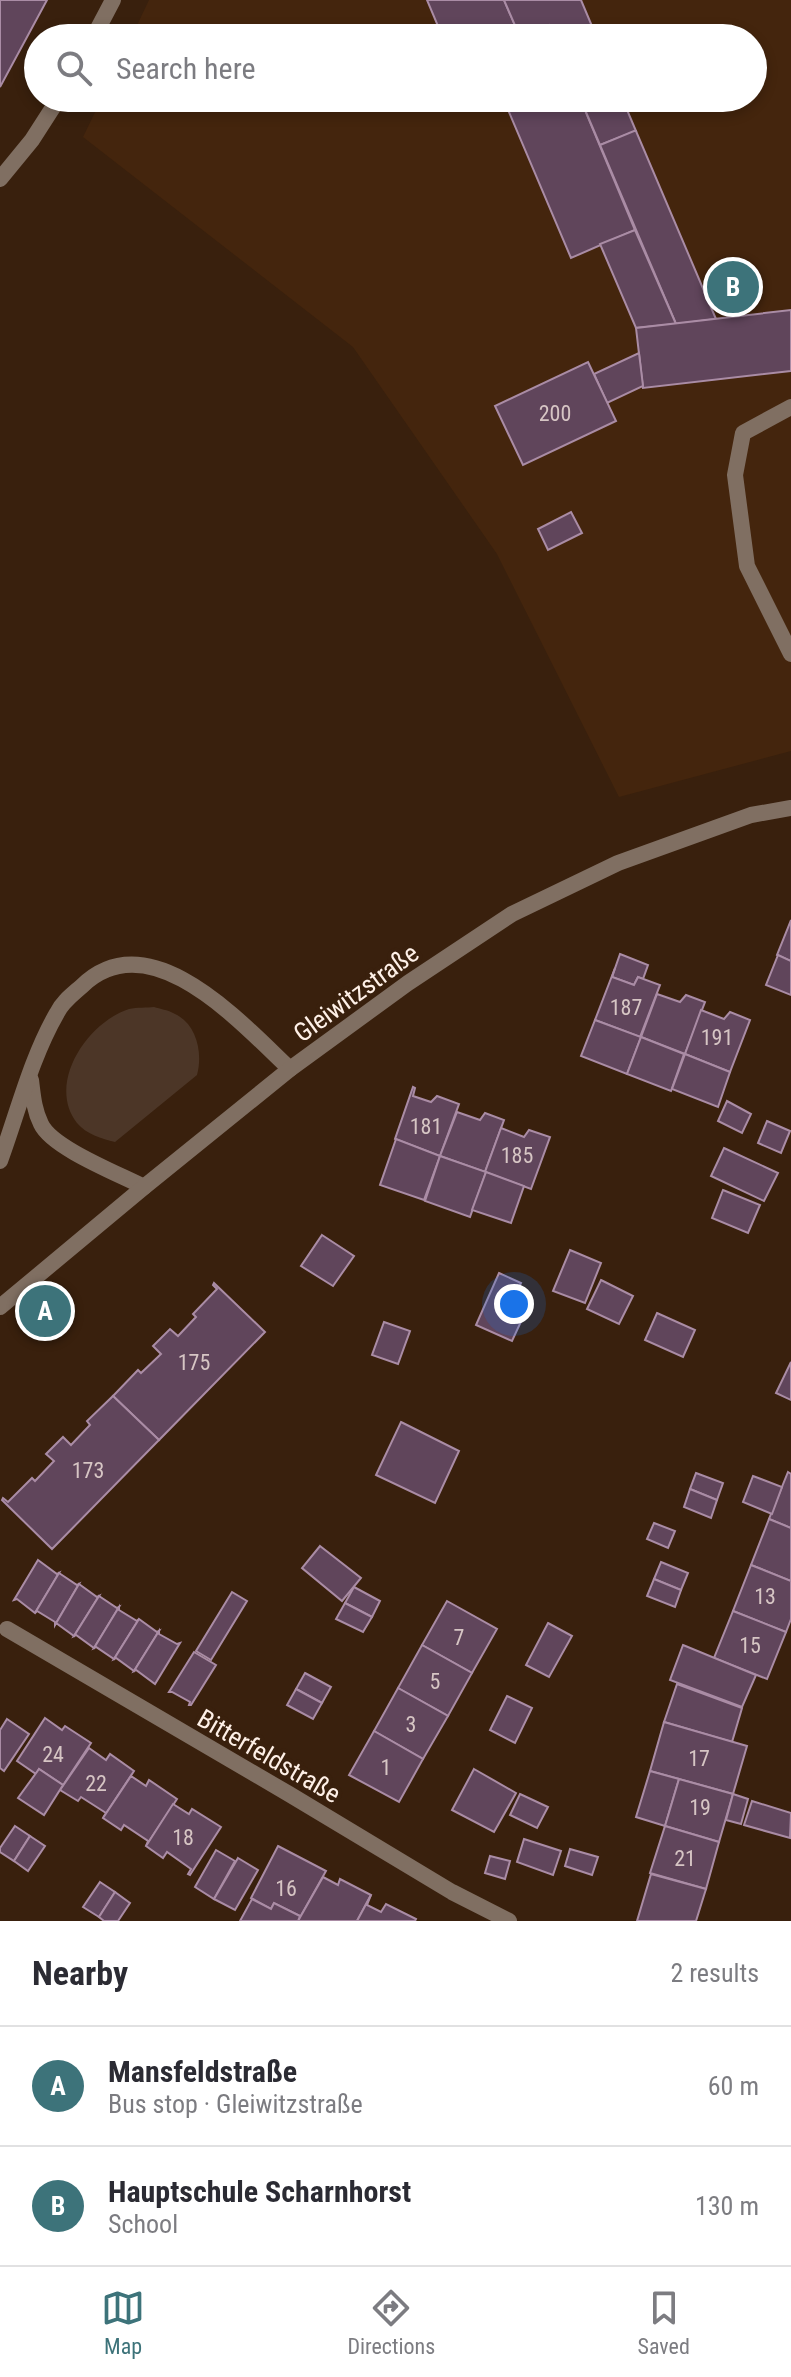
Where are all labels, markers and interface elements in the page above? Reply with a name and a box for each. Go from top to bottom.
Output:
search box [24,24,767,112]
icon: search [52,46,96,90]
text: Search here [116,51,256,86]
pin: B [707,257,759,317]
house number: 200 [539,401,571,426]
street label: Gleiwitzstraße [288,938,424,1048]
house number: 187 [610,995,642,1020]
house number: 191 [701,1025,733,1050]
house number: 181 [410,1114,442,1139]
house number: 185 [501,1143,533,1168]
pin: A [19,1281,71,1341]
your location [494,1284,534,1324]
house number: 175 [178,1350,210,1375]
house number: 173 [72,1458,104,1483]
house number: 13 [754,1584,776,1609]
house number: 7 [454,1625,464,1650]
house number: 15 [739,1633,761,1658]
house number: 5 [430,1669,440,1694]
street label: Bitterfeldstraße [192,1703,346,1809]
house number: 3 [406,1712,416,1737]
house number: 24 [42,1742,64,1767]
house number: 17 [688,1746,710,1771]
house number: 1 [381,1755,391,1780]
house number: 22 [85,1771,107,1796]
house number: 19 [689,1795,711,1820]
house number: 18 [172,1825,194,1850]
house number: 21 [674,1846,696,1871]
house number: 16 [275,1876,297,1901]
text: Nearby [32,1953,128,1993]
text: 2 results [670,1958,759,1988]
text: Mansfeldstraße [108,2054,297,2089]
text: A [50,2071,66,2101]
text: 60 m [708,2071,759,2101]
text: Bus stop · Gleiwitzstraße [108,2089,363,2119]
text: Hauptschule Scharnhorst [108,2174,411,2209]
text: B [51,2191,65,2221]
text: 130 m [695,2191,759,2221]
text: School [108,2209,178,2239]
tab: Map [101,2286,145,2359]
tab: Directions [347,2286,435,2359]
tab: Saved [638,2286,690,2359]

